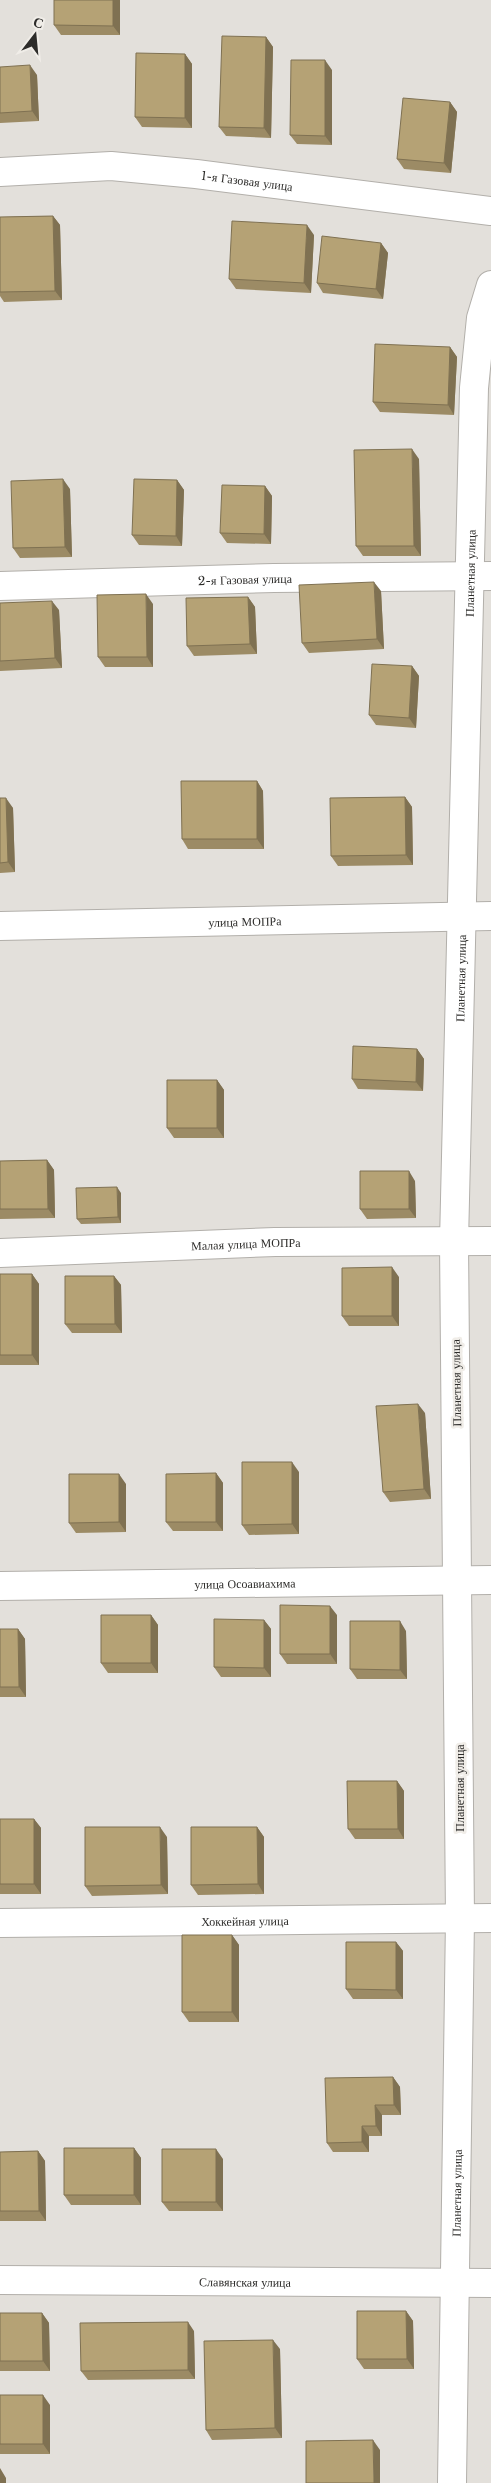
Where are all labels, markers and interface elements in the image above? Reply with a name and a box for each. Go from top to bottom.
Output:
north arrow [10,10,60,60]
text: С [31,12,46,33]
street label: 1-я Газовая улица [200,167,294,194]
street label: Планетная улица [461,529,478,617]
street label: 2-я Газовая улица [198,570,293,588]
street label: улица МОПРа [208,913,282,929]
street label: Планетная улица [452,934,469,1022]
street label: Малая улица МОПРа [191,1234,301,1253]
street label: Планетная улица [448,1339,464,1427]
street label: улица Осоавиахима [194,1575,296,1591]
street label: Планетная улица [452,1744,467,1832]
street label: Хоккейная улица [201,1913,289,1928]
street label: Планетная улица [448,2149,464,2237]
street label: Славянская улица [199,2274,292,2289]

